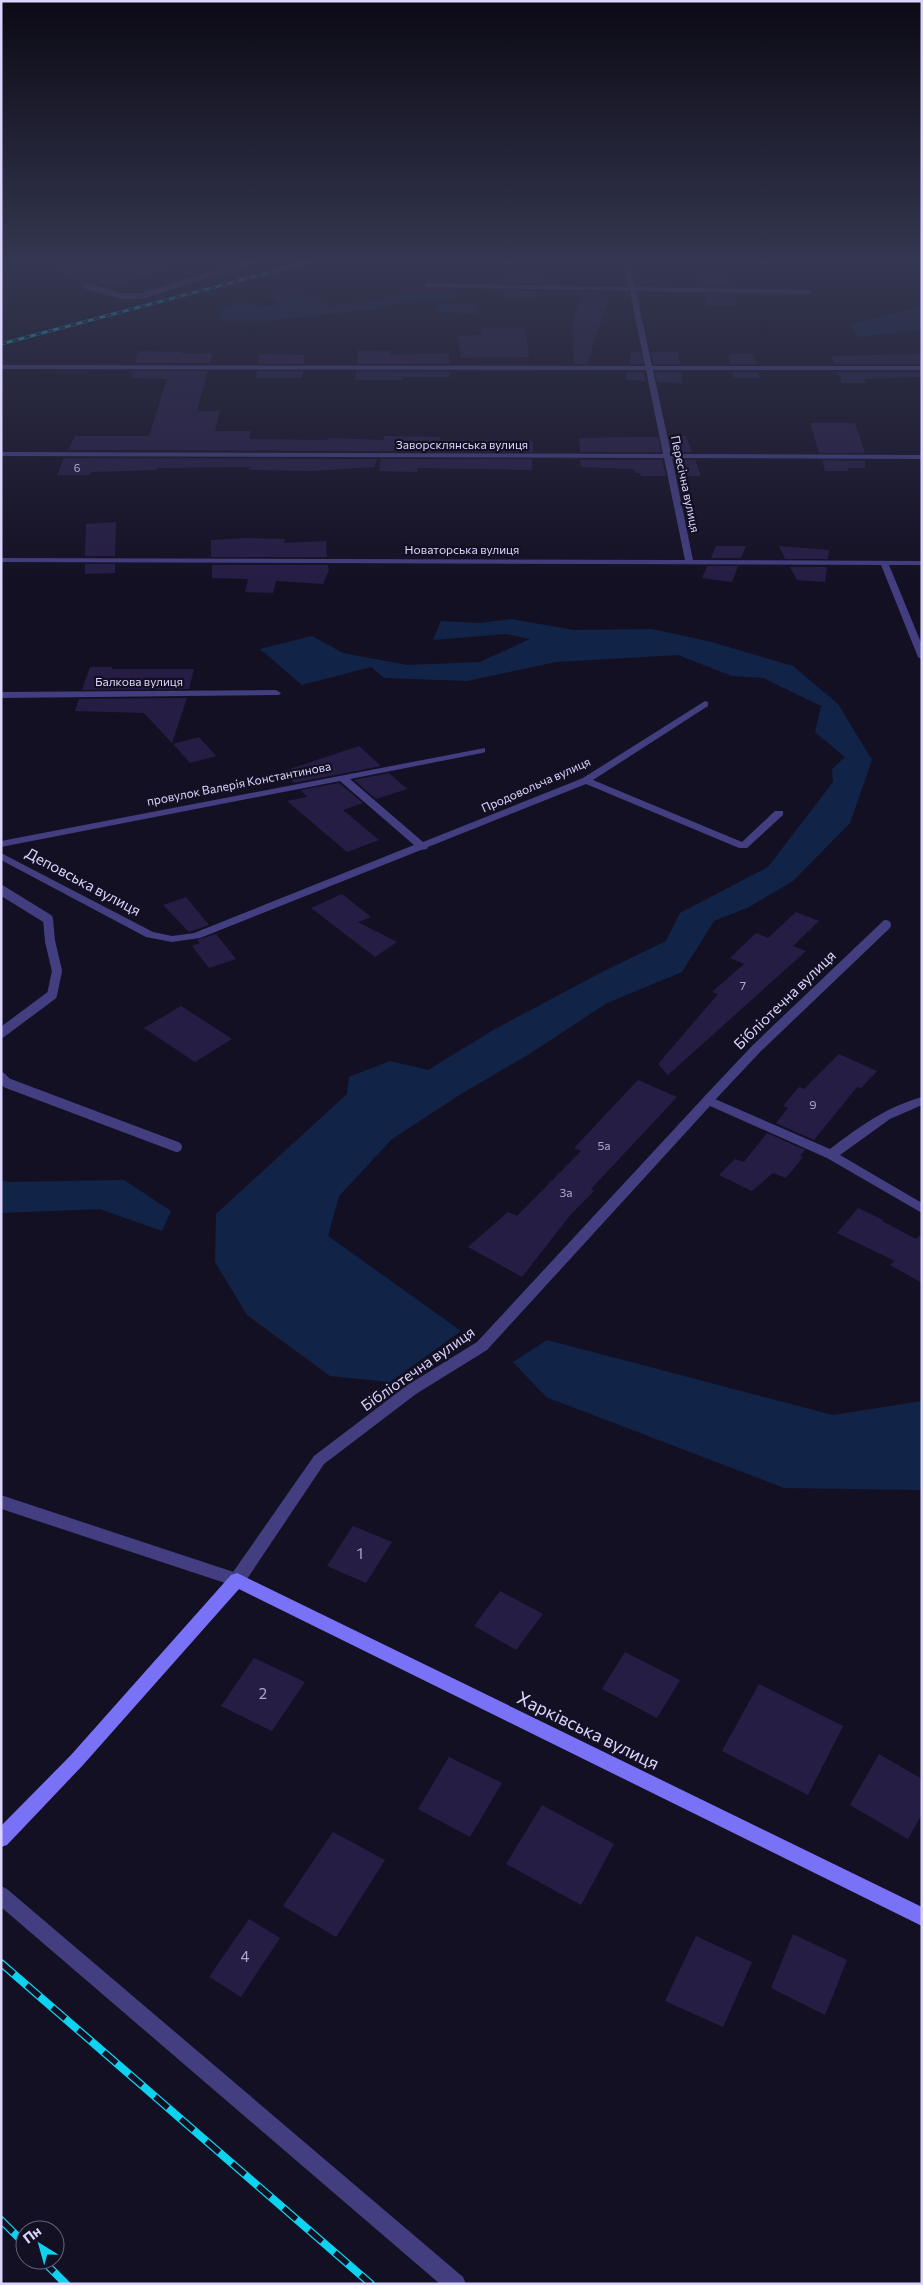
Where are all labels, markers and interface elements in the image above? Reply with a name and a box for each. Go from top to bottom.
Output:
street label: Пересічна вулиця [669,434,703,533]
street label: Заворсклянська вулиця [396,437,528,451]
house number: 6 [74,461,81,474]
street label: Новаторська вулиця [405,542,519,556]
street label: Балкова вулиця [95,674,183,688]
street label: Продовольча вулиця [479,754,592,814]
street label: провулок Валерія Константинова [146,758,332,808]
street label: Деповська вулиця [23,843,144,919]
street label: Бібліотечна вулиця [730,946,839,1053]
house number: 7 [740,978,746,992]
house number: 9 [809,1097,817,1111]
house number: 5а [597,1138,611,1152]
house number: 3а [559,1185,573,1199]
street label: Бібліотечна вулиця [357,1322,478,1414]
house number: 1 [357,1544,363,1562]
house number: 2 [259,1684,267,1702]
street label: Харківська вулиця [514,1686,663,1774]
house number: 4 [241,1947,250,1965]
north arrow [15,2220,65,2270]
text: Пн [19,2222,44,2247]

